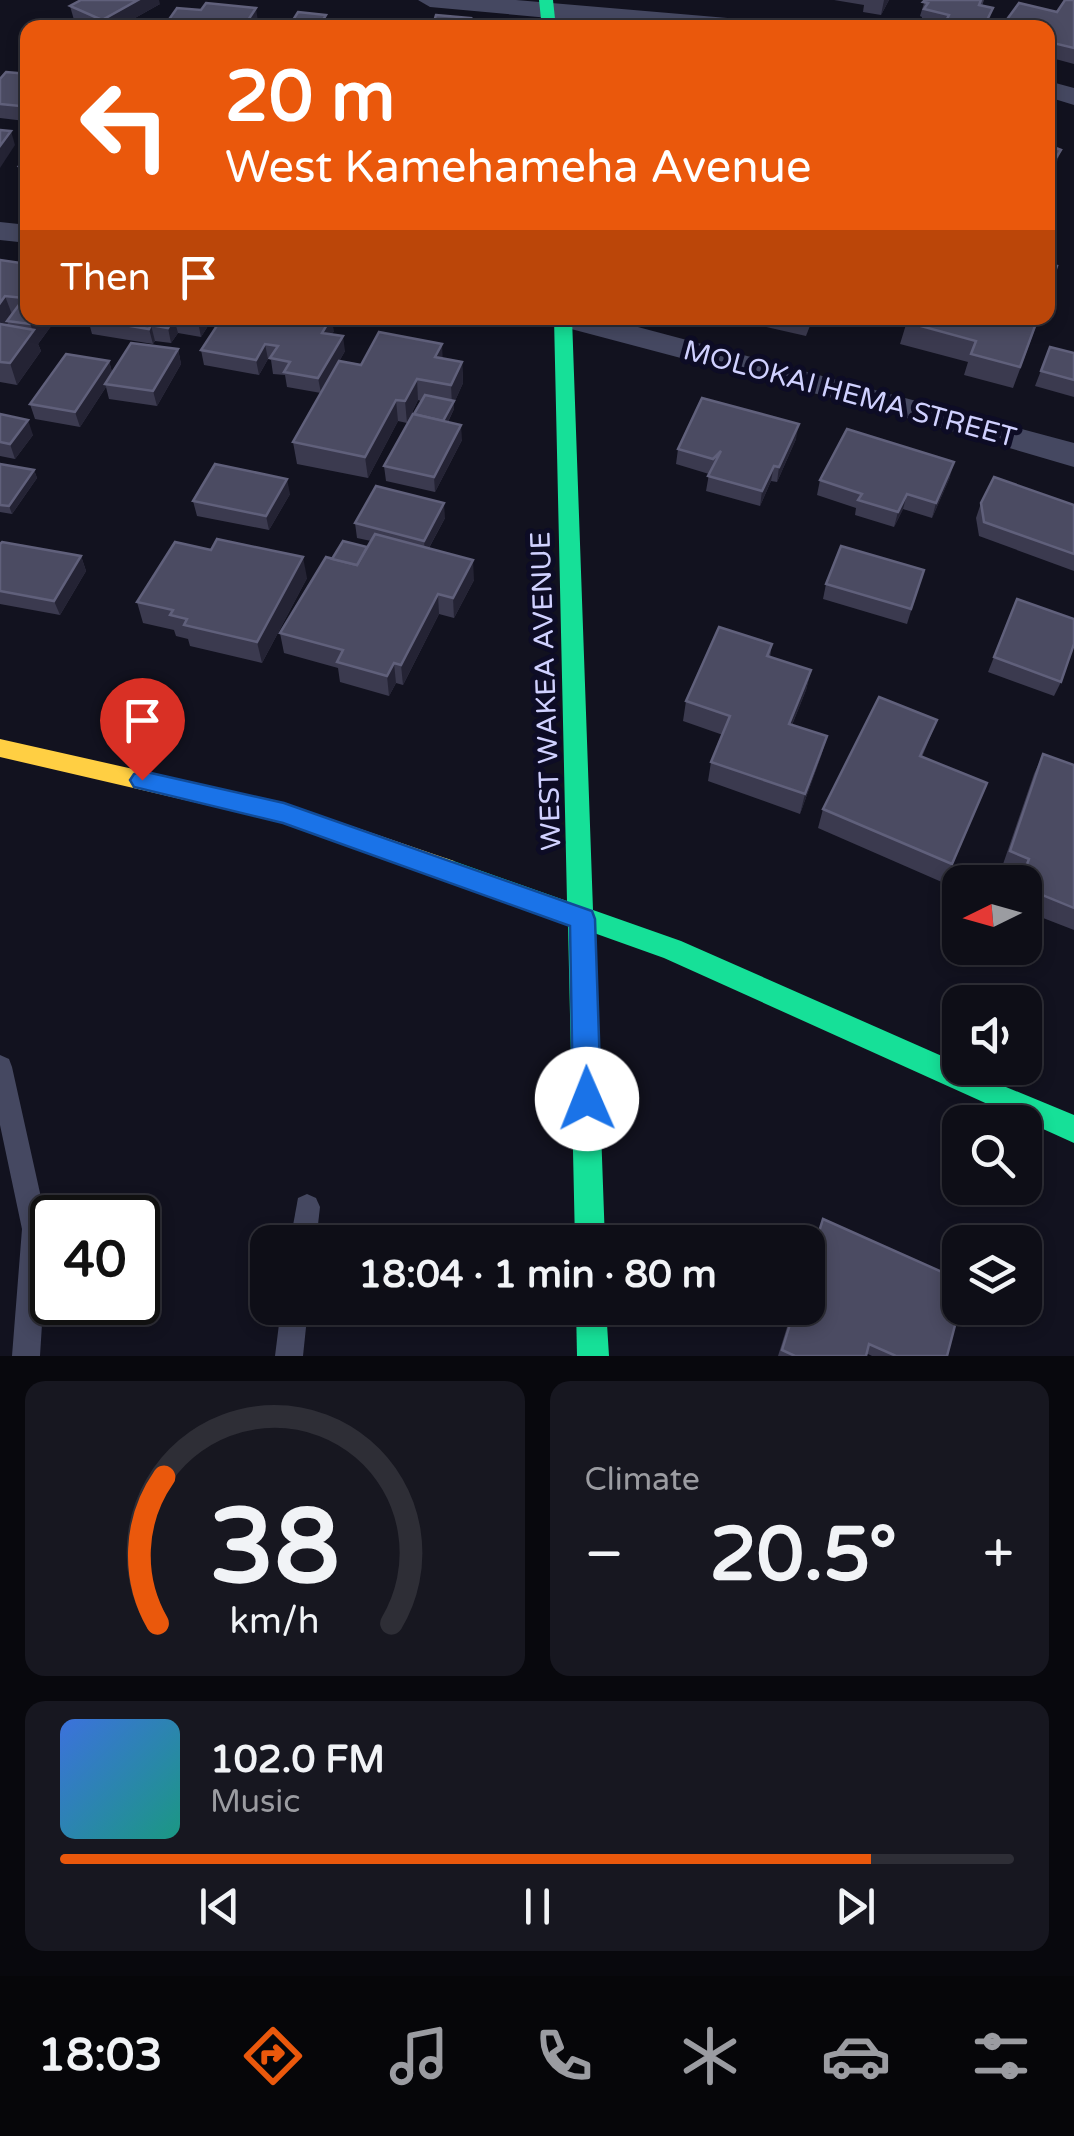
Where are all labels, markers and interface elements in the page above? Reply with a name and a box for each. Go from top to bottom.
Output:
text: 20 m [225,56,395,140]
icon: left [60,60,190,190]
text: West Kamehameha Avenue [225,141,811,195]
icon: arrive [171,250,226,305]
text: Then [60,255,151,301]
street label: MOLOKAI HEMA STREET [680,333,1020,455]
street label: WEST WAKEA AVENUE [523,531,569,851]
pin [100,678,185,781]
icon: arrive [115,693,170,748]
north arrow [942,865,1042,965]
map controls [942,865,1042,1325]
button: sound [942,985,1042,1085]
position arrow [535,1047,639,1151]
button: search [942,1105,1042,1205]
speed limit sign: 40 [30,1195,160,1325]
button: layers [942,1225,1042,1325]
text: 18:04 · 1 min · 80 m [358,1252,717,1298]
text: Climate [585,1461,700,1499]
text: 38 [209,1486,340,1611]
text: 20.5° [710,1510,897,1600]
text: − [585,1522,624,1588]
text: + [983,1522,1014,1588]
text: km/h [230,1600,320,1643]
text: 102.0 FM [210,1737,385,1783]
text: Music [210,1783,300,1821]
icon: previous [192,1879,247,1934]
icon: pause [510,1879,565,1934]
icon: next [828,1879,883,1934]
icon: directions [238,2021,308,2091]
icon: music [384,2021,454,2091]
icon: phone [529,2021,599,2091]
icon: climate [675,2021,745,2091]
icon: car [821,2021,891,2091]
icon: filters [966,2021,1036,2091]
text: 18:03 [38,2029,163,2083]

